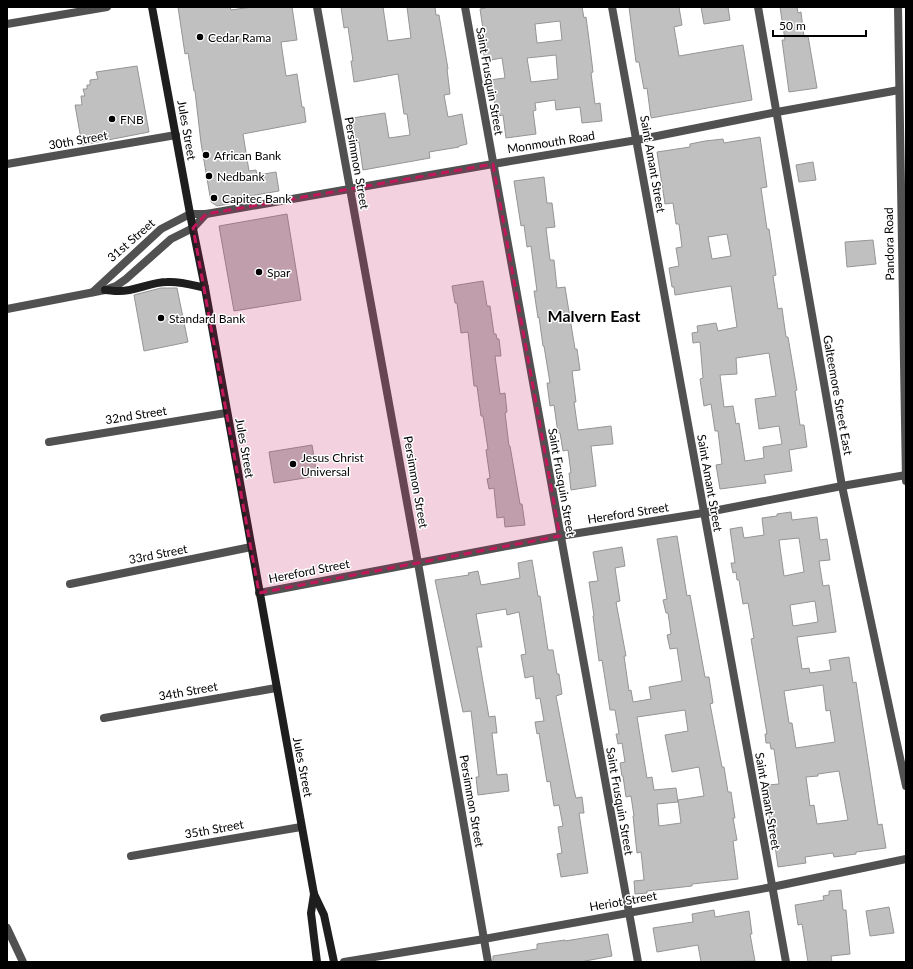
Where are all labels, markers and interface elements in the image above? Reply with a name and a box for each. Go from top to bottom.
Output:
scale bar [773,12,866,38]
text: 50 m [779,18,806,33]
street label: Saint Frusquin Street [473,26,507,137]
place label: Cedar Rama [208,30,271,45]
marker: Cedar Rama [195,32,205,42]
street label: Jules Street [174,99,200,162]
place label: FNB [120,112,144,127]
marker: FNB [107,114,117,124]
street label: Saint Amant Street [637,114,669,214]
street label: Persimmon Street [341,116,373,211]
street label: 30th Street [47,127,109,153]
street label: Monmouth Road [506,128,596,156]
place label: African Bank [214,148,282,163]
marker: African Bank [201,150,211,160]
place label: Nedbank [217,169,265,184]
marker: Nedbank [204,171,214,181]
place label: Capitec Bank [222,191,292,206]
marker: Capitec Bank [209,193,219,203]
street label: Pandora Road [881,207,897,281]
street label: 31st Street [104,215,158,265]
place label: Spar [267,265,291,280]
marker: Spar [254,267,264,277]
district label: Malvern East [548,306,640,325]
place label: Standard Bank [169,311,246,326]
marker: Standard Bank [156,313,166,323]
street label: Galteemore Street East [820,334,856,457]
street label: 32nd Street [104,403,168,427]
street label: Jules Street [232,417,258,480]
street label: Saint Frusquin Street [545,427,579,538]
street label: Saint Amant Street [694,433,726,533]
street label: Persimmon Street [400,435,432,530]
place label: Jesus Christ Universal [301,450,365,479]
marker: Jesus Christ Universal [288,459,298,469]
street label: Hereford Street [586,499,670,527]
street label: 33rd Street [127,541,189,567]
street label: Hereford Street [267,556,351,586]
street label: 34th Street [157,678,219,704]
street label: Jules Street [290,736,316,799]
street label: Saint Frusquin Street [603,746,637,857]
street label: Saint Amant Street [752,751,784,851]
street label: Persimmon Street [456,754,488,849]
street label: 35th Street [183,816,245,842]
street label: Heriot Street [588,888,659,914]

